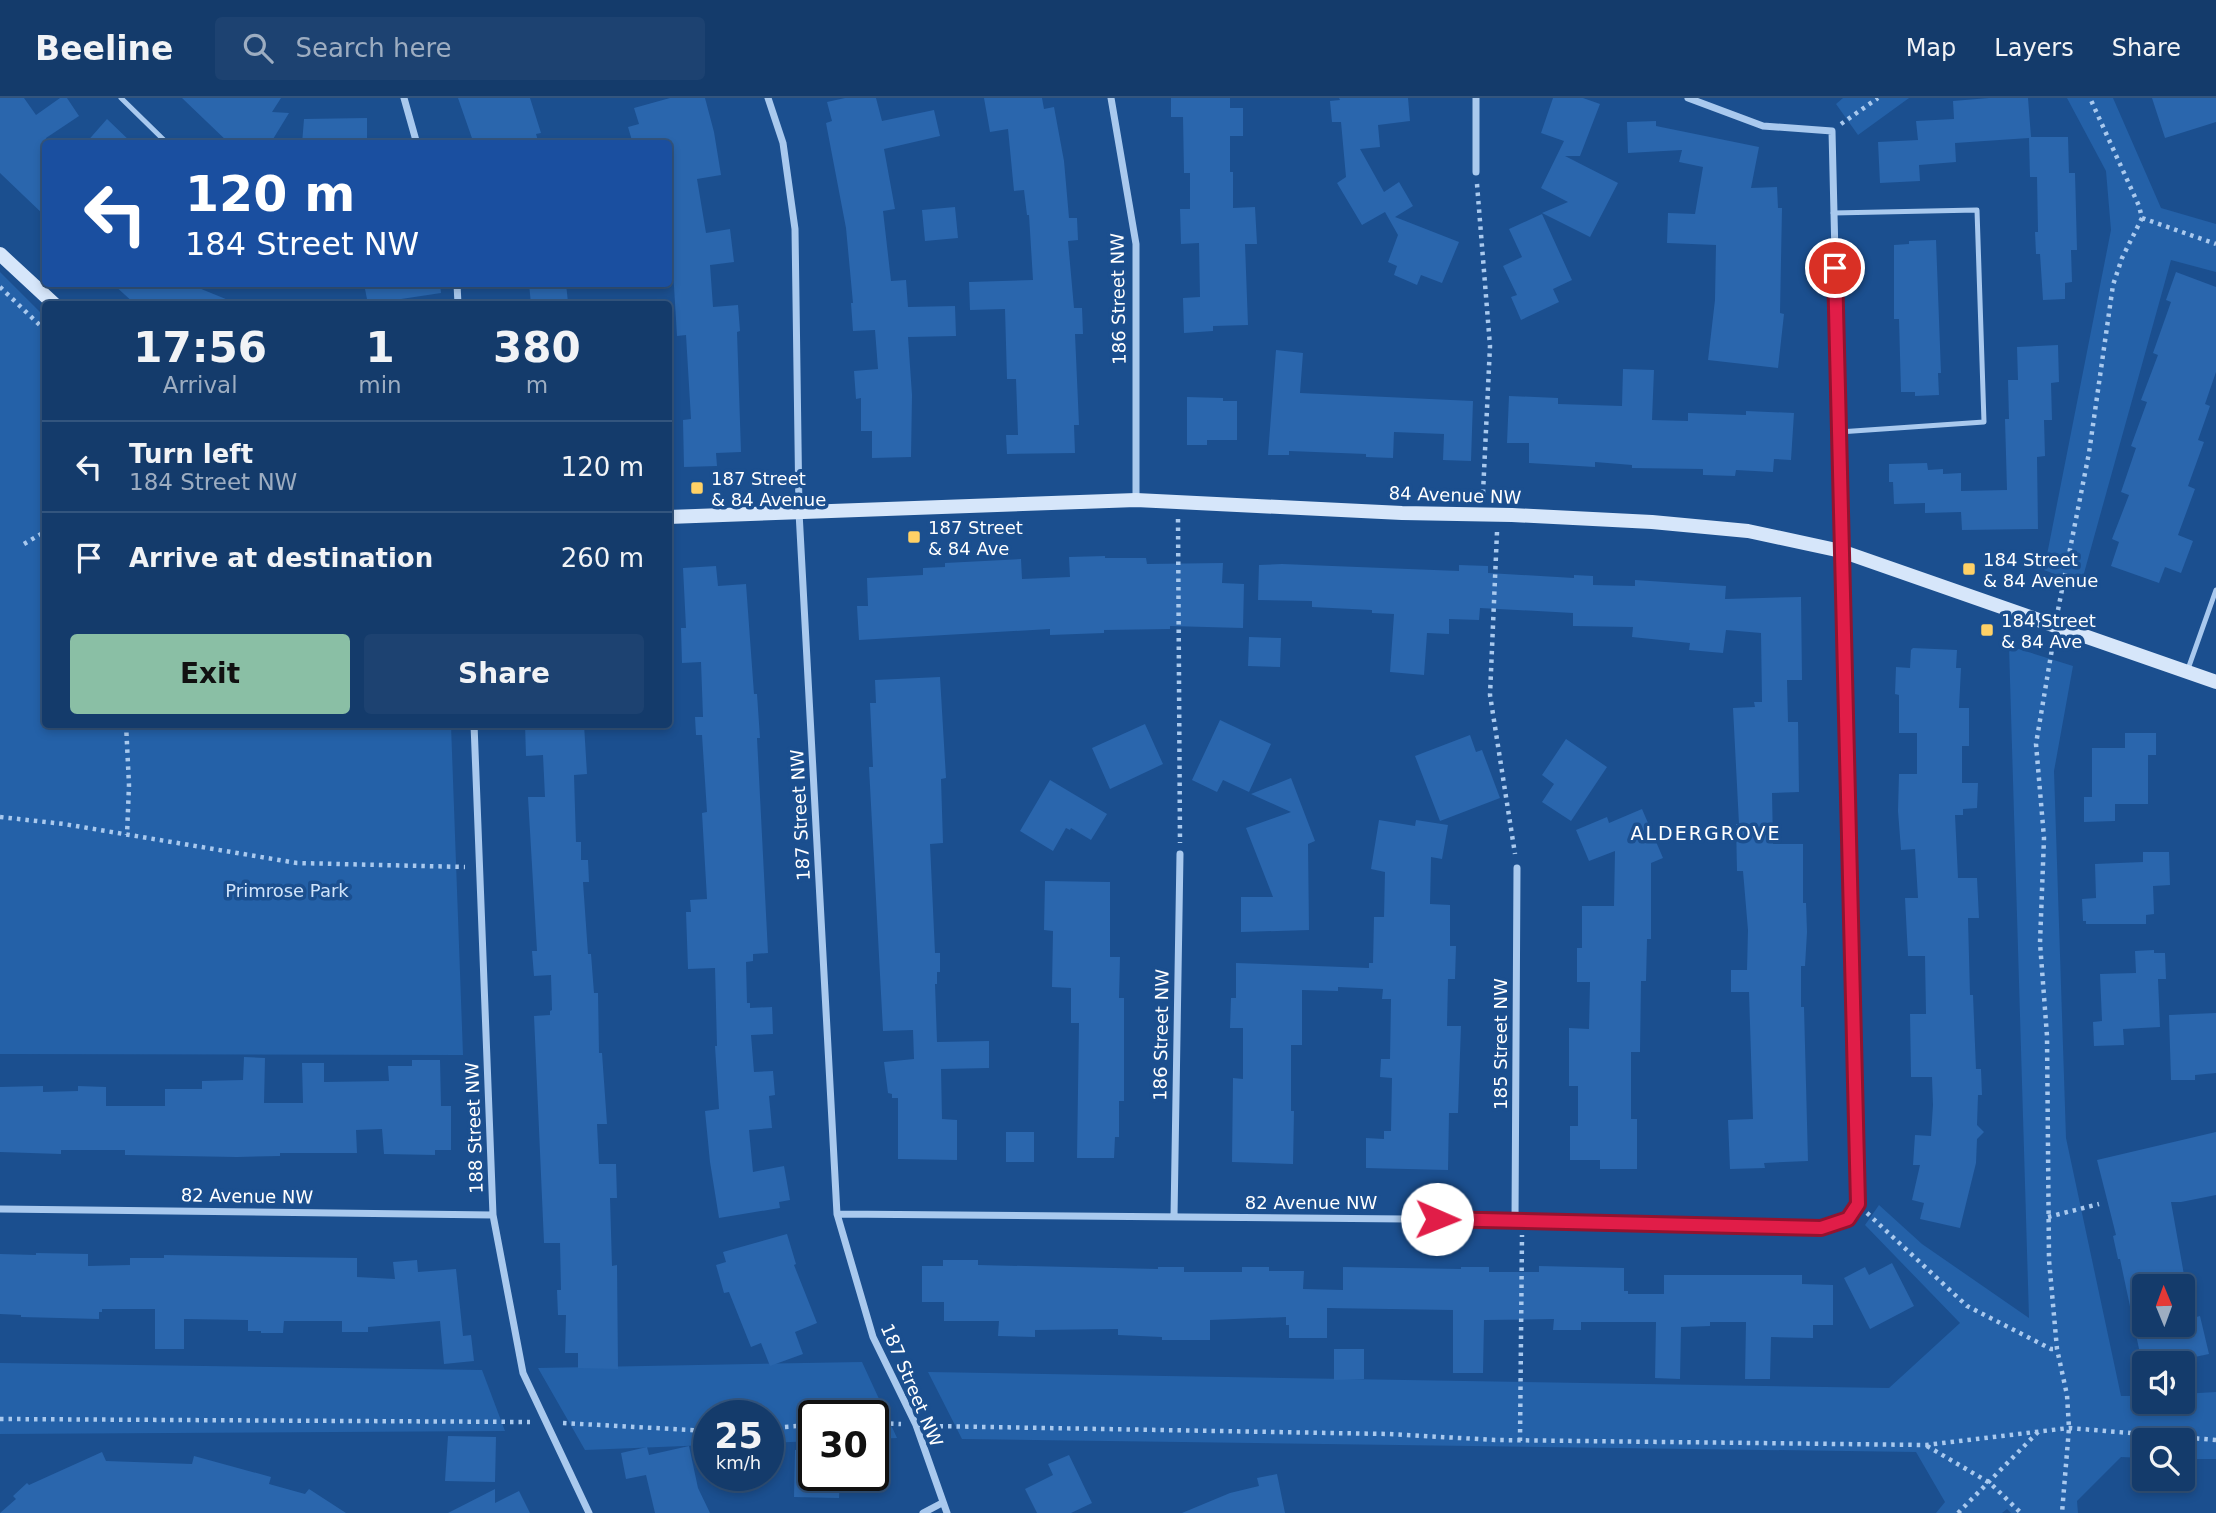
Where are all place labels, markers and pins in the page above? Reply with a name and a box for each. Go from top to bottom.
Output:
pin [1805,238,1865,298]
place label: 187 Street & 84 Avenue [711,468,826,510]
marker: 187 Street & 84 Avenue [689,480,705,496]
place label: 187 Street & 84 Ave [928,517,1023,559]
marker: 187 Street & 84 Ave [906,529,922,545]
place label: 184 Street & 84 Avenue [1983,549,2098,591]
marker: 184 Street & 84 Avenue [1961,561,1977,577]
place label: 184 Street & 84 Ave [2001,610,2096,652]
marker: 184 Street & 84 Ave [1979,622,1995,638]

